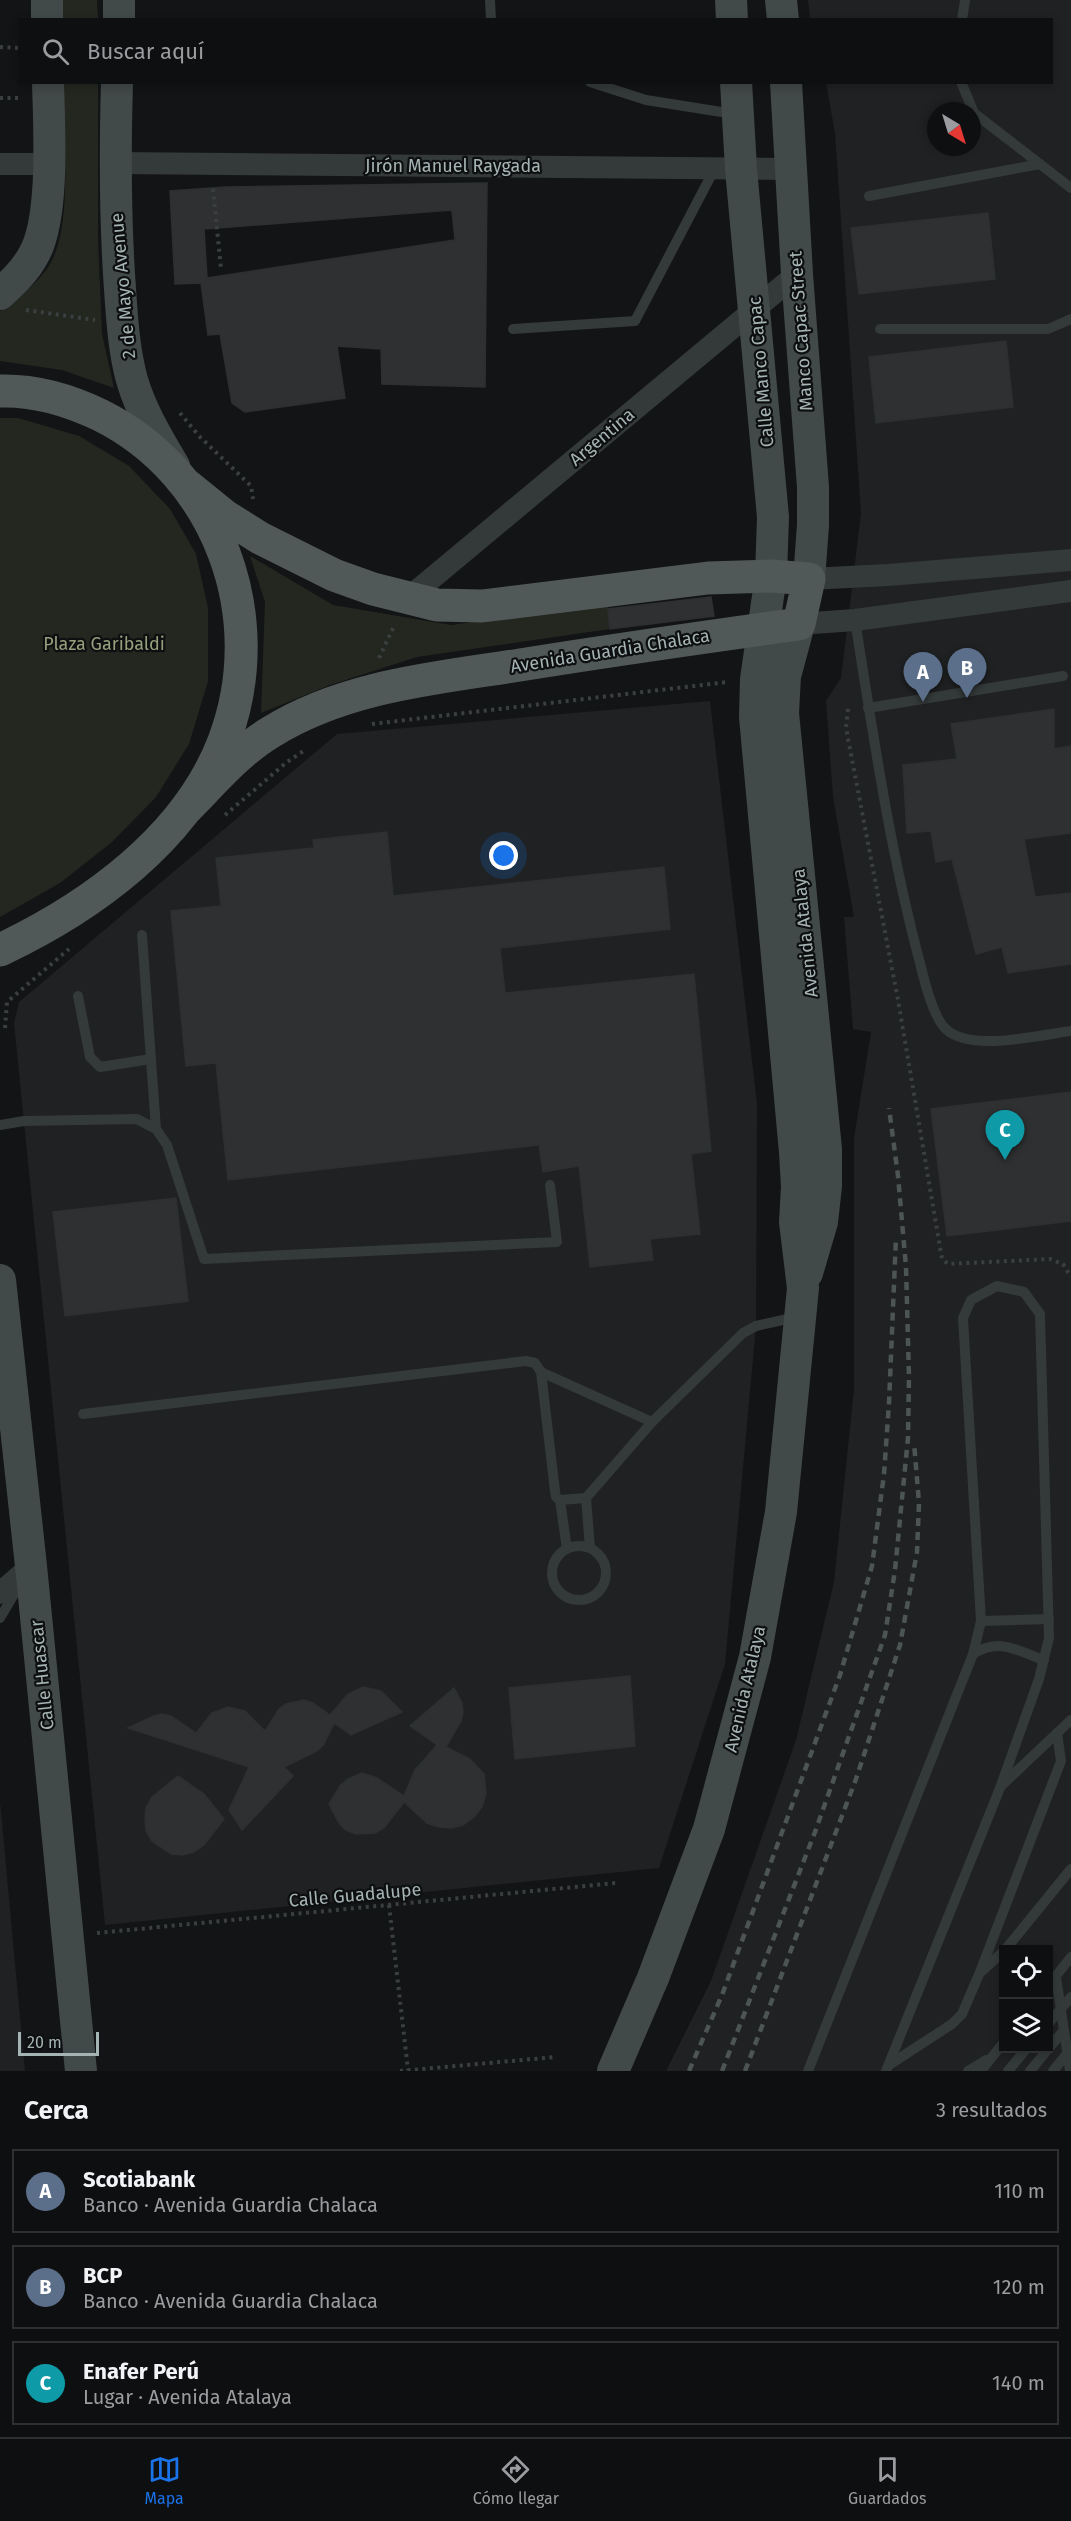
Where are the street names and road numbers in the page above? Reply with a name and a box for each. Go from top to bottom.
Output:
street label: Jirón Manuel Raygada [365,155,541,177]
street label: 2 de Mayo Avenue [106,212,140,360]
street label: Manco Capac Street [784,250,818,412]
street label: Calle Manco Capac [743,295,779,448]
street label: Argentina [565,403,639,471]
street label: Avenida Guardia Chalaca [509,624,711,678]
street label: Avenida Atalaya [787,868,823,998]
street label: Calle Huascar [25,1619,59,1731]
street label: Avenida Atalaya [720,1624,770,1754]
street label: Calle Guadalupe [288,1878,422,1912]

